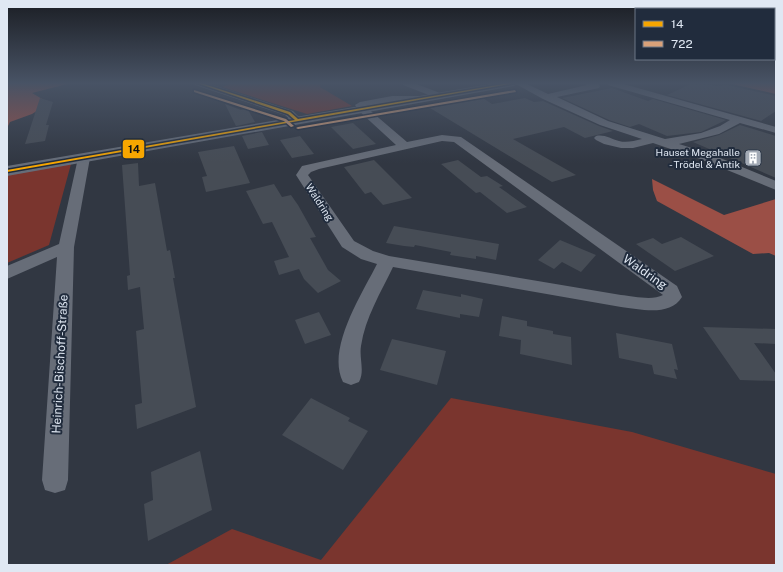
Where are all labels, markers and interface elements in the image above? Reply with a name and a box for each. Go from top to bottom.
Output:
legend [635,8,775,60]
text: 14 [671,17,684,31]
text: 722 [671,37,693,51]
line badge: 14 [122,139,145,159]
text: 14 [128,143,140,155]
place label: Hauset Megahalle - Trödel & Antik [656,146,740,170]
building icon: Hauset Megahalle - Trödel & Antik [743,148,763,168]
street label: Waldring [304,181,336,223]
street label: Waldring [620,252,670,292]
street label: Heinrich-Bischoff-Straße [49,294,71,434]

